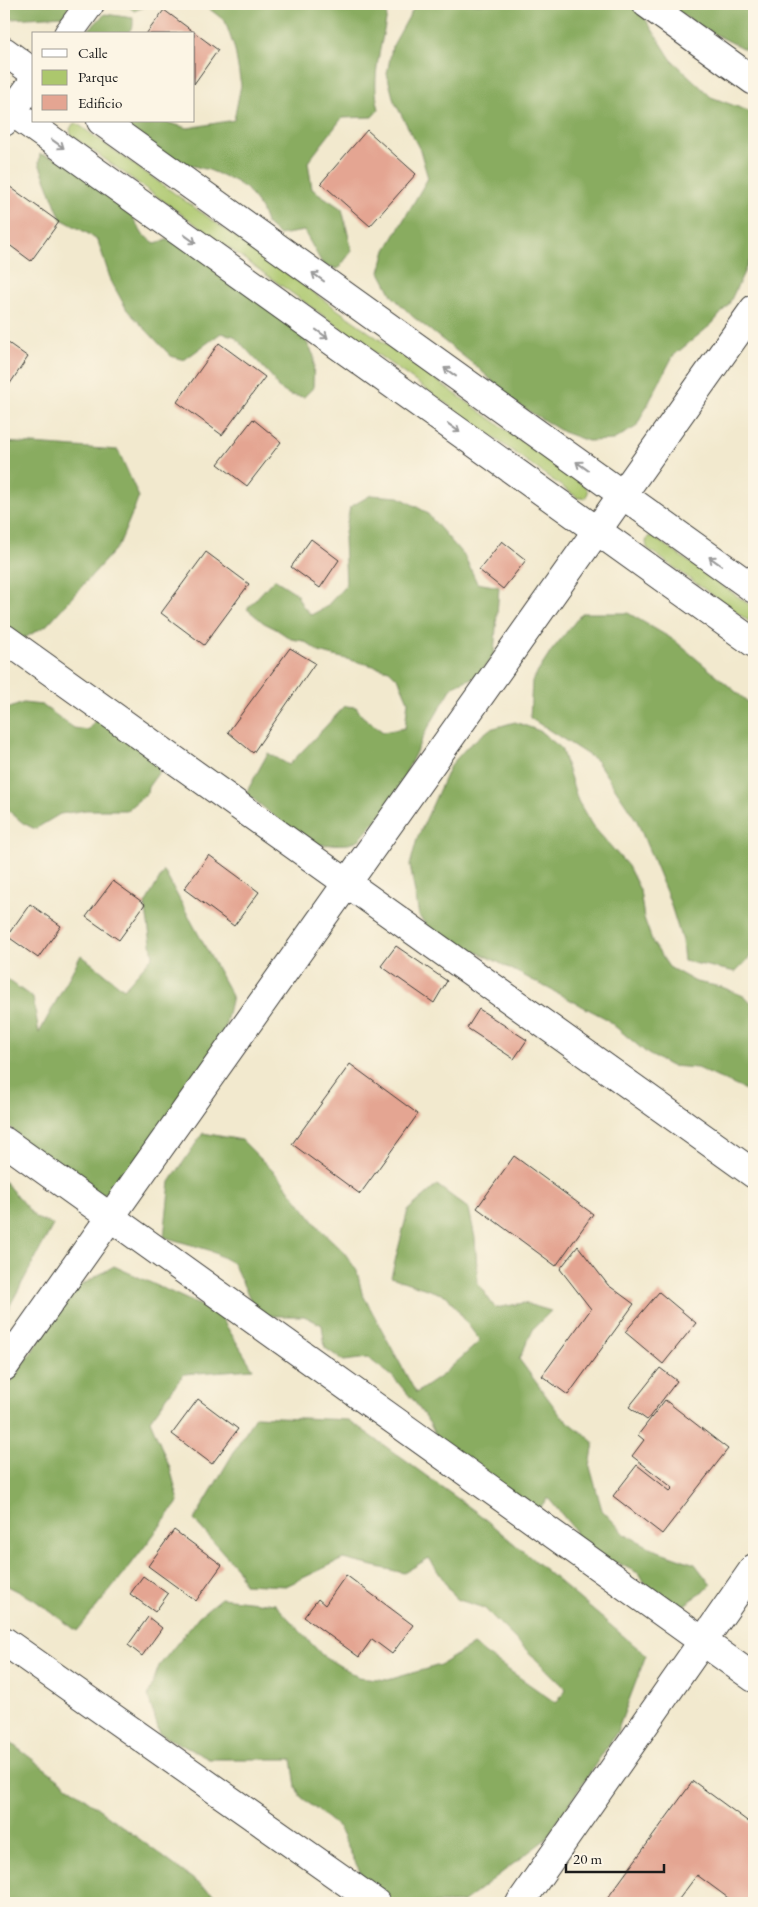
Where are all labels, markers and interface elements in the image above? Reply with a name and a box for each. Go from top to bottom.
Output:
legend [32,32,195,122]
text: Calle [78,43,108,62]
text: Parque [78,67,118,86]
text: Edificio [78,93,122,112]
one-way arrow [50,139,64,149]
one-way arrow [183,234,197,244]
one-way arrow [311,272,325,282]
one-way arrow [315,328,328,339]
one-way arrow [444,366,457,377]
one-way arrow [447,423,461,433]
one-way arrow [576,461,590,471]
one-way arrow [708,556,722,566]
scale bar [566,1842,663,1874]
text: 20 m [573,1849,602,1868]

